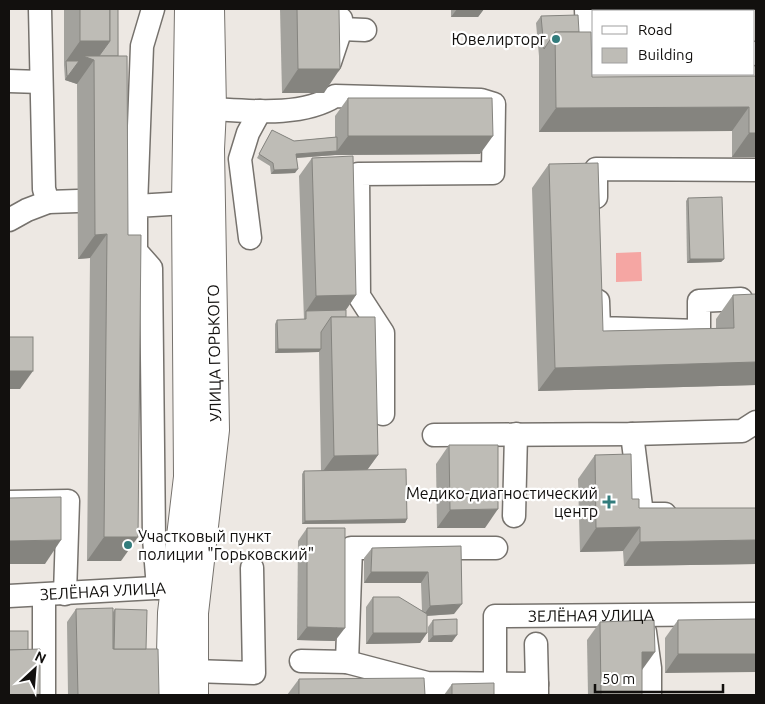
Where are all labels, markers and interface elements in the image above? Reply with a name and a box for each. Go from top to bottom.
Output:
legend [592,10,755,75]
text: Road [638,21,673,38]
place label: Ювелирторг [452,30,547,48]
marker: Ювелирторг [550,33,562,45]
text: Building [638,46,693,63]
street label: УЛИЦА ГОРЬКОГО [204,284,224,422]
place label: Медико-диагностический центр [406,484,598,520]
marker: Медико-диагностический центр [602,495,616,509]
place label: Участковый пункт полиции "Горьковский" [138,527,314,563]
marker: Участковый пункт полиции "Горьковский" [122,539,134,551]
street label: ЗЕЛЁНАЯ УЛИЦА [39,578,167,603]
street label: ЗЕЛЁНАЯ УЛИЦА [528,606,655,625]
north arrow [10,644,60,694]
text: N [32,648,49,667]
scale bar [595,662,722,694]
text: 50 m [602,670,635,687]

